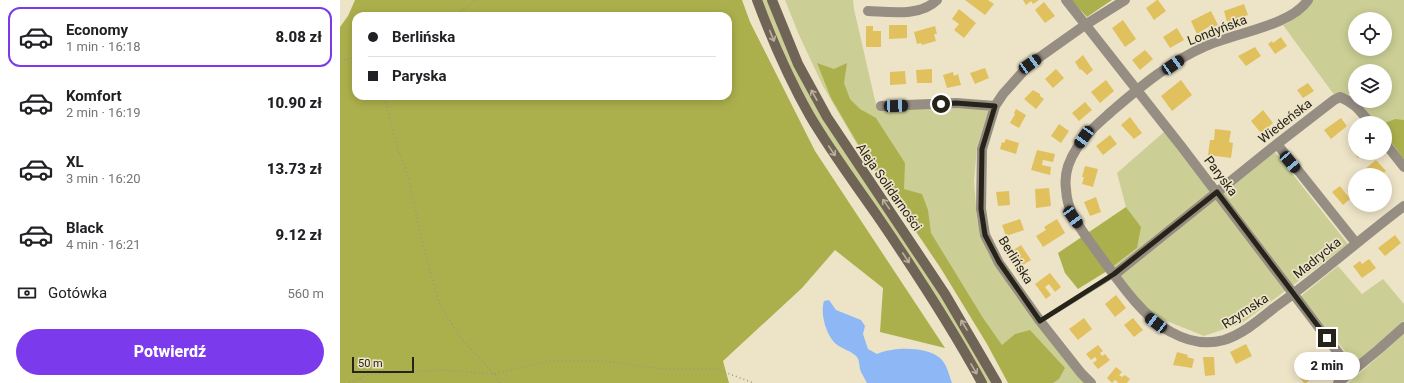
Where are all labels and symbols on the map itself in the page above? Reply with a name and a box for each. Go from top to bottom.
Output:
street label: Londyńska [1185,12,1249,48]
one-way arrow [768,30,776,42]
car [1017,52,1043,76]
car [1160,53,1186,77]
one-way arrow [810,89,818,101]
route start [932,95,950,113]
street label: Wiedeńska [1255,96,1315,146]
car [884,100,908,112]
car [1072,124,1096,150]
street label: Aleja Solidarności [853,140,925,234]
one-way arrow [828,145,836,156]
car [1278,149,1302,175]
street label: Paryska [1201,153,1241,199]
one-way arrow [882,199,890,210]
car [1061,204,1085,230]
street label: Berlińska [996,233,1036,287]
street label: Madrycka [1290,234,1344,282]
one-way arrow [902,252,910,263]
street label: Rzymska [1219,290,1271,332]
car [1143,311,1169,335]
one-way arrow [959,319,967,331]
route end [1318,329,1336,347]
callout: 2 min [1294,352,1360,380]
scale bar [352,355,414,374]
one-way arrow [970,363,978,375]

